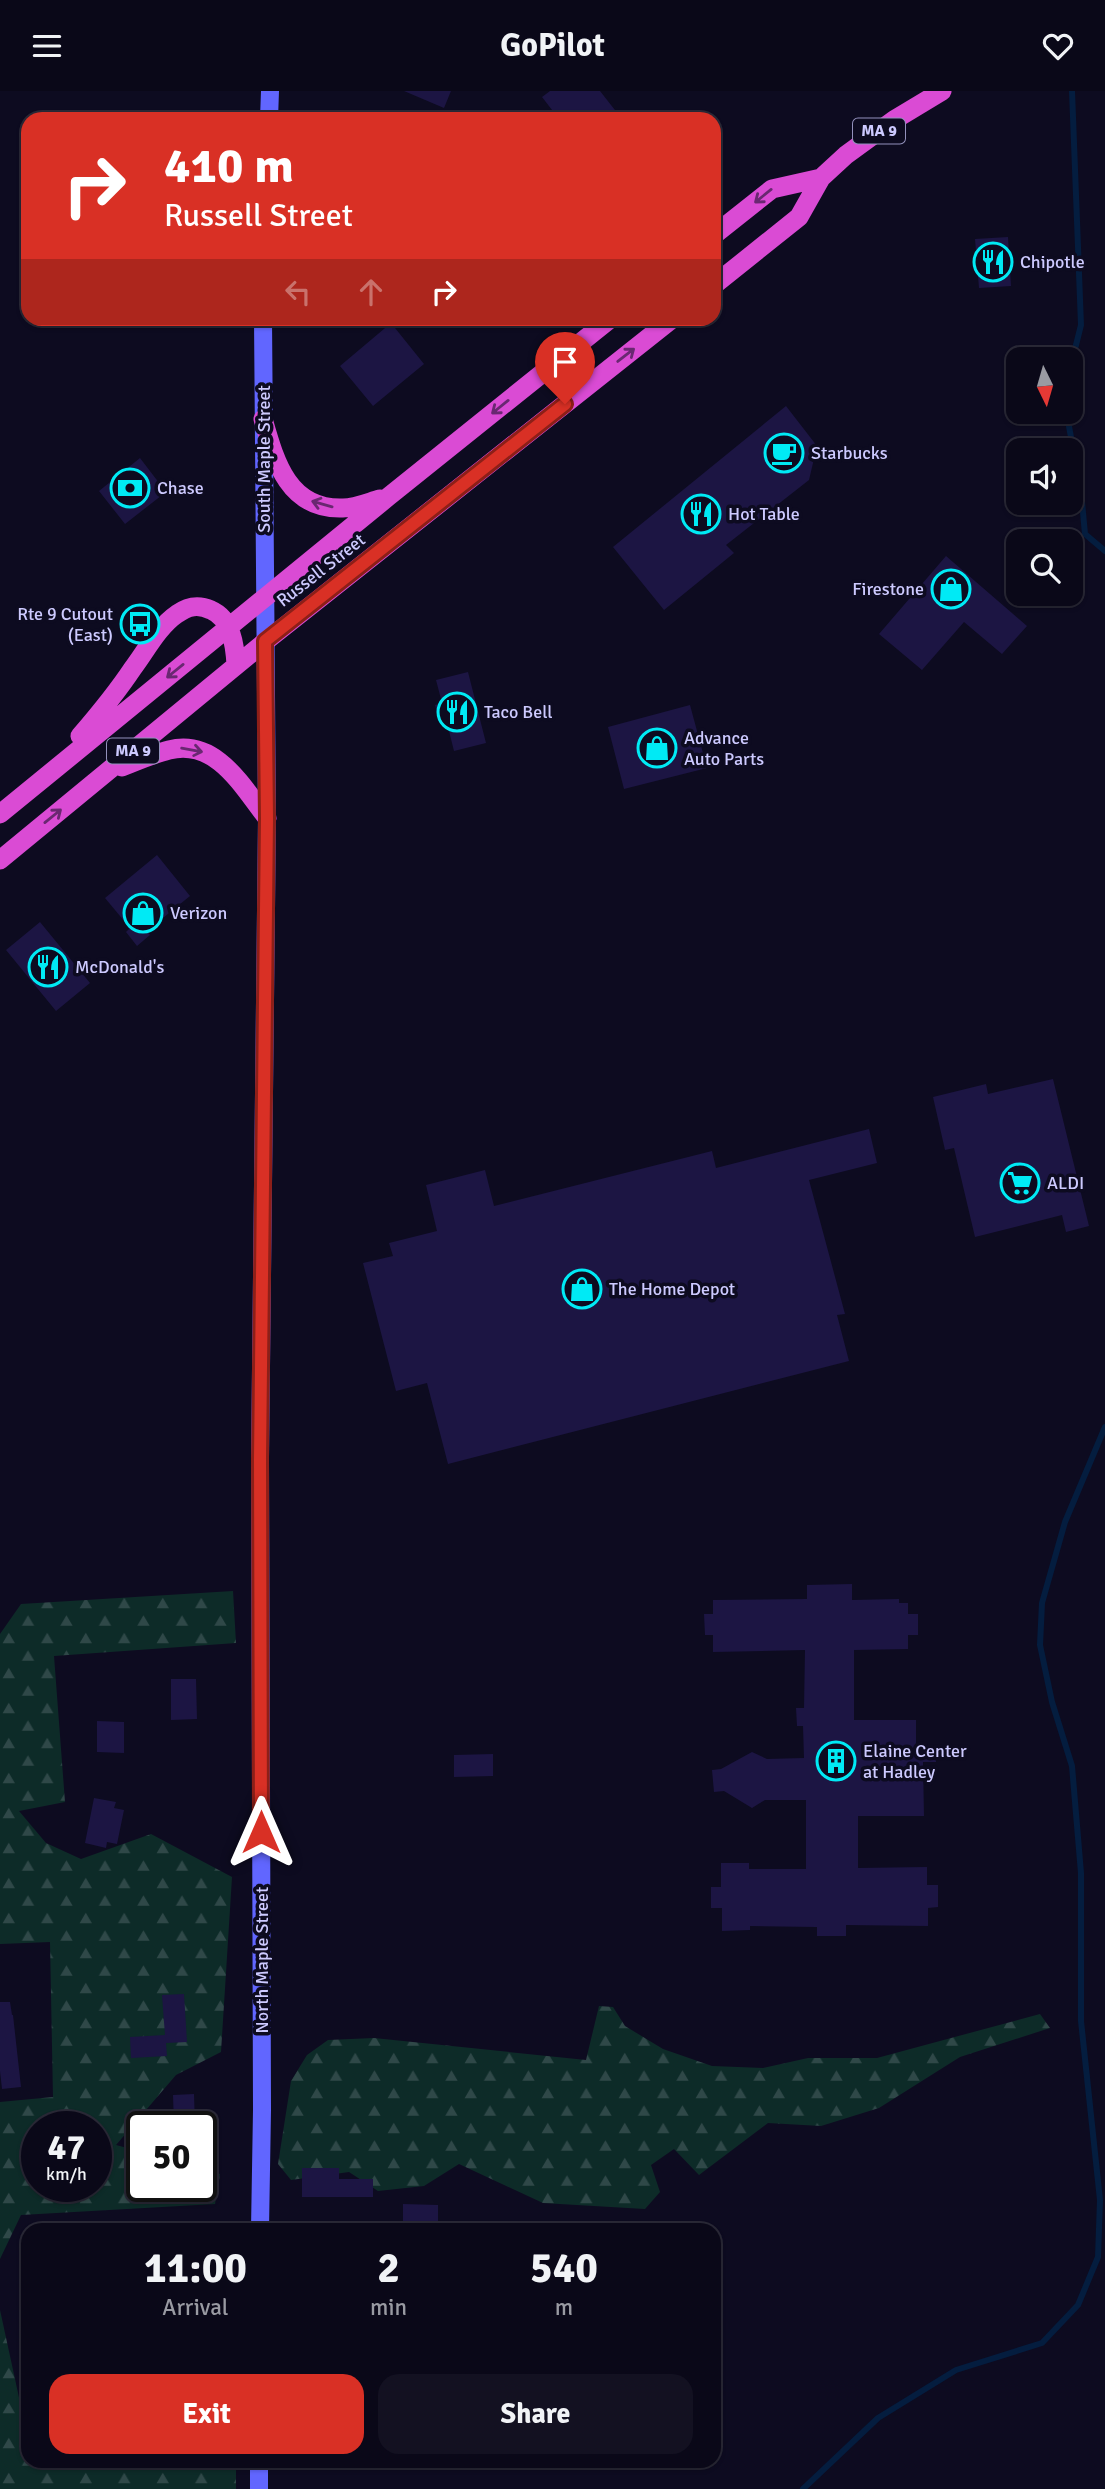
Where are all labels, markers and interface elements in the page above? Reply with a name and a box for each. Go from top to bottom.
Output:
text: GoPilot [500,26,605,65]
icon: menu [28,27,66,65]
icon: heart [1039,27,1077,65]
road number: MA 9 [853,119,905,143]
text: 410 m [164,136,294,196]
icon: right [49,140,140,231]
one-way arrow [754,189,772,204]
text: Russell Street [164,196,353,235]
restaurant icon: Chipotle [972,241,1014,283]
place label: Chipotle [1020,251,1085,273]
icon: left [279,273,317,311]
icon: ahead [352,273,390,311]
icon: right [425,273,463,311]
pin [535,332,595,404]
icon: arrive [546,343,584,381]
one-way arrow [616,347,634,363]
north arrow [1006,347,1083,423]
map controls [1006,347,1083,606]
street label: South Maple Street [253,385,275,533]
one-way arrow [491,399,509,415]
cafe icon: Starbucks [763,432,805,474]
button: sound [1006,438,1083,515]
place label: Starbucks [811,442,888,464]
bank icon: Chase [109,467,151,509]
place label: Chase [157,477,204,499]
restaurant icon: Hot Table [680,493,722,535]
one-way arrow [311,496,333,509]
place label: Hot Table [728,503,800,525]
street label: Russell Street [272,529,370,611]
button: search [1006,529,1083,606]
shop icon: Firestone [930,568,972,610]
place label: Firestone [852,578,924,600]
place label: Rte 9 Cutout (East) [17,603,113,646]
bus stop icon: Rte 9 Cutout (East) [119,603,161,645]
one-way arrow [167,663,185,678]
restaurant icon: Taco Bell [436,691,478,733]
place label: Taco Bell [484,701,553,723]
shop icon: Advance Auto Parts [636,727,678,769]
place label: Advance Auto Parts [684,727,764,770]
road number: MA 9 [107,739,159,764]
one-way arrow [180,744,203,757]
one-way arrow [43,809,61,824]
shop icon: Verizon [122,892,164,934]
place label: Verizon [170,902,227,924]
restaurant icon: McDonald's [27,946,69,988]
place label: McDonald's [75,956,164,978]
supermarket icon: ALDI [999,1162,1041,1204]
place label: ALDI [1047,1172,1084,1194]
shop icon: The Home Depot [561,1268,603,1310]
place label: The Home Depot [609,1278,735,1300]
building icon: Elaine Center at Hadley [815,1740,857,1782]
place label: Elaine Center at Hadley [863,1740,967,1783]
position arrow [224,1795,298,1869]
street label: North Maple Street [251,1887,273,2033]
speed limit sign: 50 [126,2111,217,2202]
text: 47 [48,2126,85,2169]
text: km/h [46,2163,87,2185]
text: 11:00 [144,2243,247,2294]
text: 2 [377,2243,400,2294]
text: 540 [530,2243,598,2294]
text: Arrival [162,2293,229,2322]
text: min [370,2293,407,2322]
text: m [555,2293,573,2322]
button: Exit [49,2374,364,2454]
button: Share [378,2374,693,2454]

